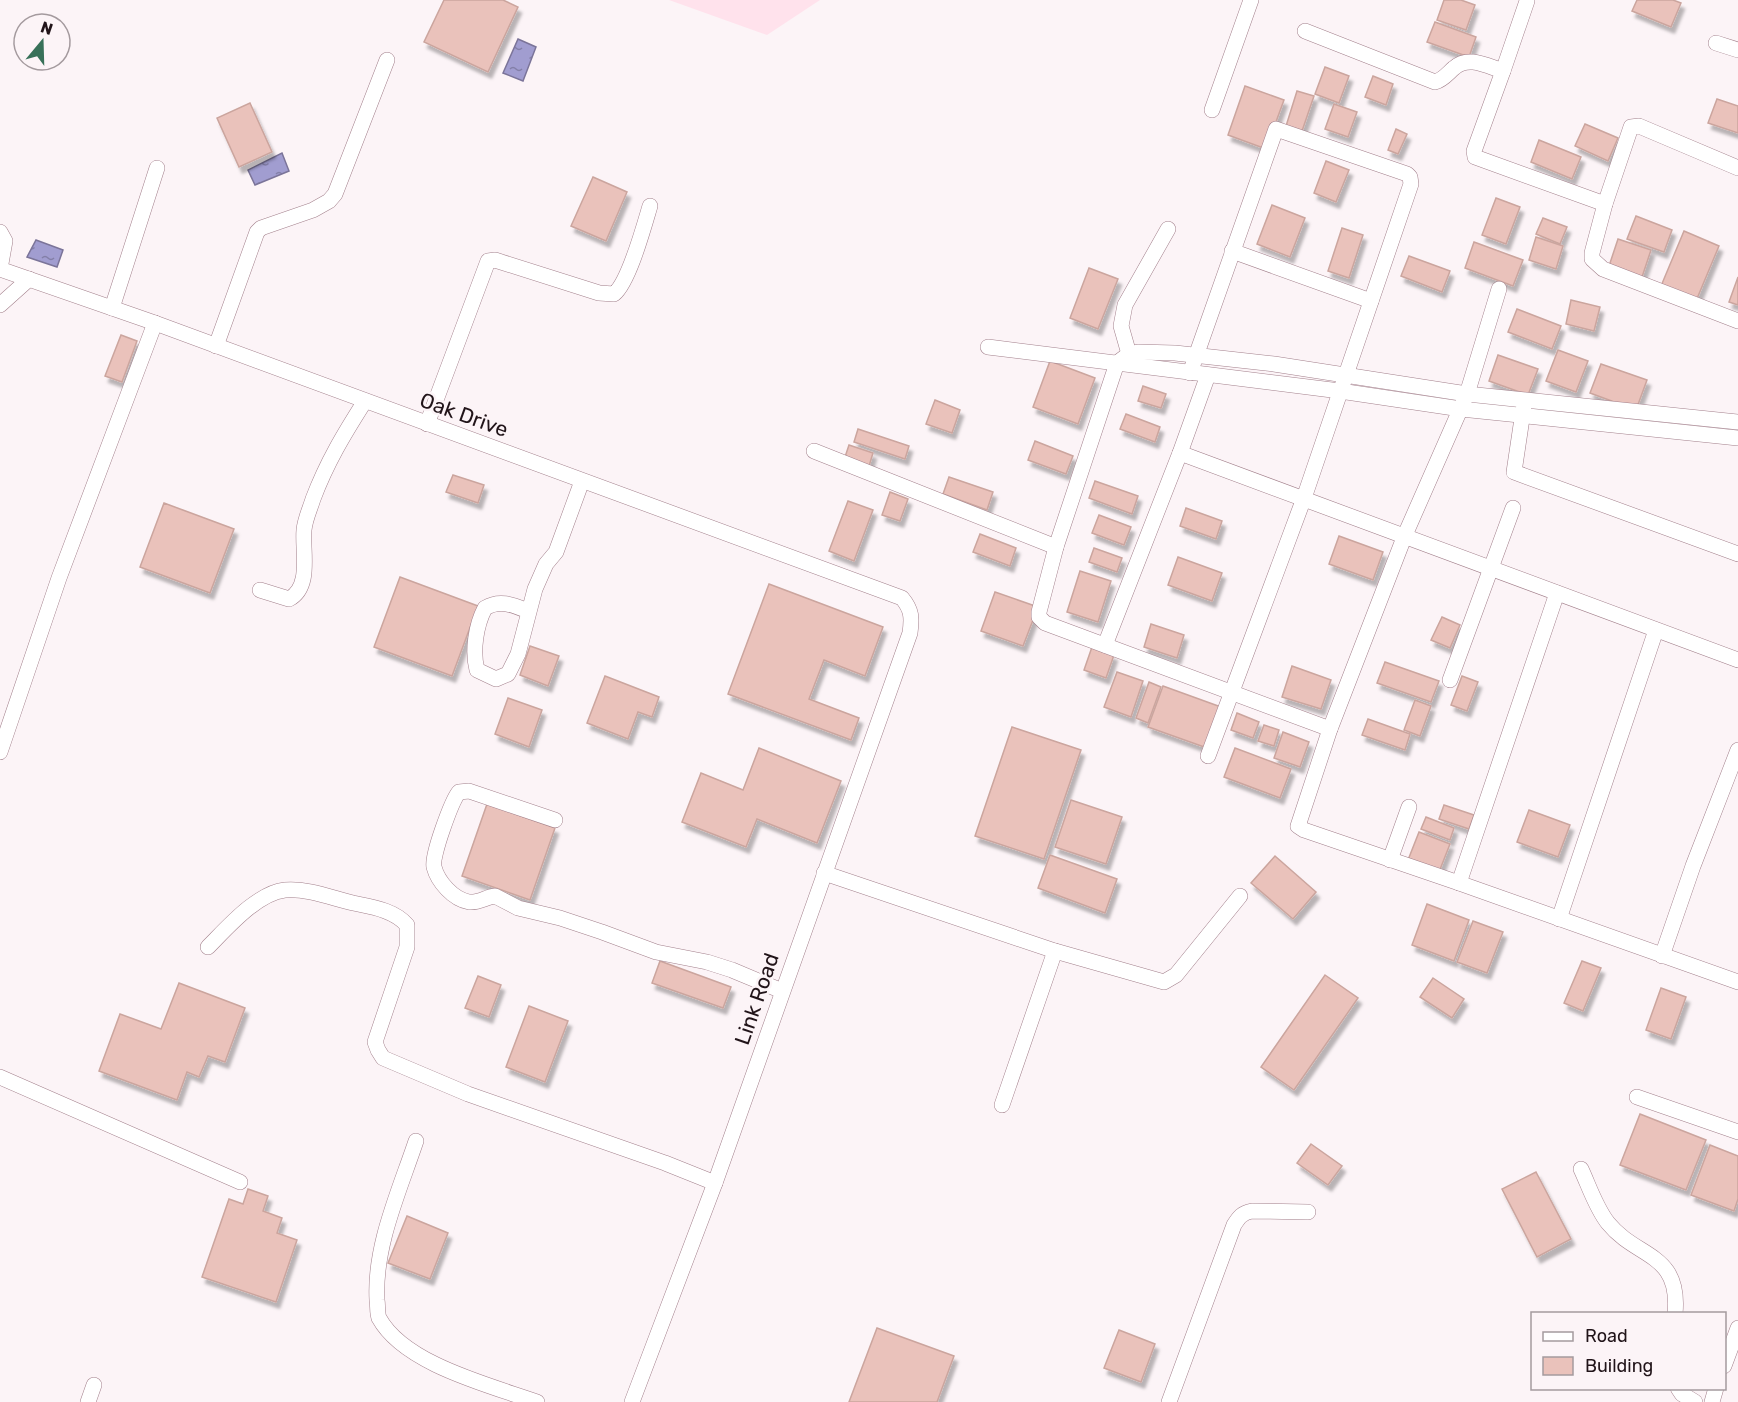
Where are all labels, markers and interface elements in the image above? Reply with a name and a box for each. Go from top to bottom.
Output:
north arrow [12,12,72,72]
text: N [38,17,55,39]
street label: Oak Drive [417,387,512,442]
street label: Link Road [729,950,784,1048]
legend [1531,1312,1726,1390]
text: Road [1585,1325,1628,1347]
text: Building [1585,1355,1653,1377]

